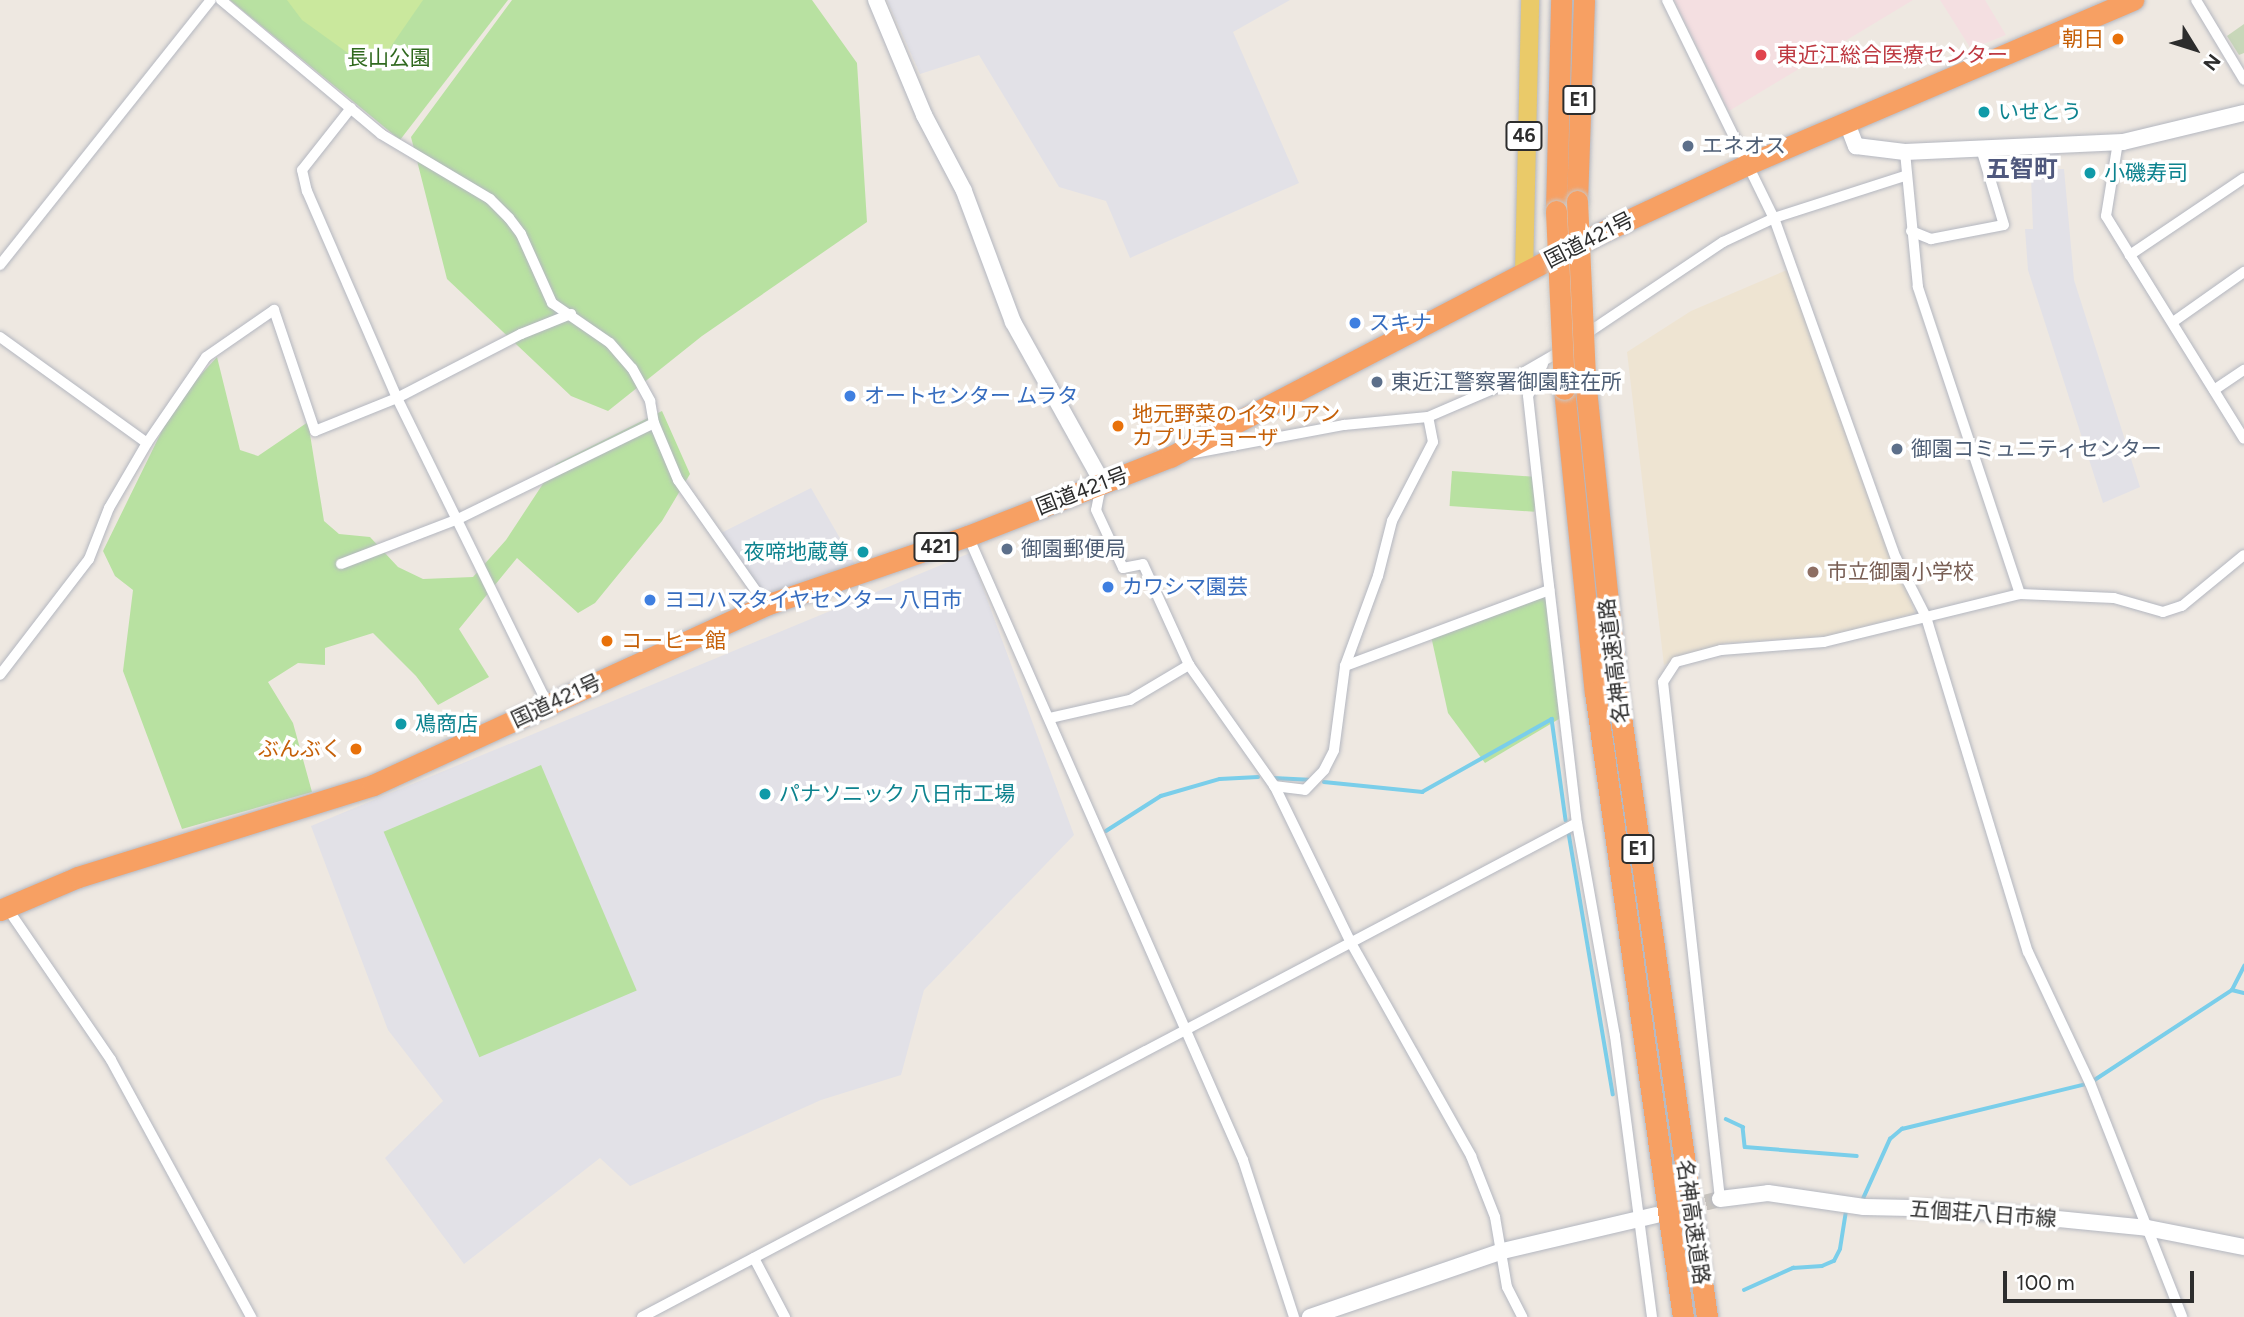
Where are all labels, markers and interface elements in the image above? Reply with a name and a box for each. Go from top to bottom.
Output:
north arrow [2160,14,2230,84]
place label: 朝日 [2062,26,2104,52]
marker: 朝日 [2110,31,2126,47]
place label: 東近江総合医療センター [1777,42,2008,68]
park label: 長山公園 [347,45,431,71]
marker: 東近江総合医療センター [1751,45,1771,65]
text: N [2198,49,2226,75]
road number: E1 [1562,85,1596,116]
place label: いせとう [1998,99,2082,125]
marker: いせとう [1976,104,1992,120]
road number: 46 [1505,120,1543,152]
place label: エネオス [1702,133,1786,159]
marker: エネオス [1680,138,1696,154]
district label: 五智町 [1986,155,2058,183]
place label: 小磯寿司 [2104,160,2188,186]
marker: 小磯寿司 [2082,165,2098,181]
street label: 国道421号 [1540,207,1638,273]
place label: スキナ [1369,310,1432,336]
marker: スキナ [1347,315,1363,331]
place label: 東近江警察署御園駐在所 [1391,369,1622,395]
marker: 東近江警察署御園駐在所 [1369,374,1385,390]
place label: オートセンター ムラタ [864,383,1079,409]
marker: オートセンター ムラタ [842,388,858,404]
place label: 地元野菜のイタリアン カプリチョーザ [1132,401,1342,451]
marker: 地元野菜のイタリアン カプリチョーザ [1110,418,1126,434]
place label: 御園コミュニティセンター [1911,436,2163,462]
marker: 御園コミュニティセンター [1889,441,1905,457]
street label: 国道421号 [1032,462,1132,520]
road number: 421 [913,532,959,562]
place label: 御園郵便局 [1021,536,1126,562]
place label: 夜啼地蔵尊 [744,539,849,565]
marker: 御園郵便局 [999,541,1015,557]
marker: 夜啼地蔵尊 [855,544,871,560]
place label: 市立御園小学校 [1827,559,1974,585]
marker: 市立御園小学校 [1805,564,1821,580]
place label: カワシマ園芸 [1122,574,1248,600]
marker: カワシマ園芸 [1100,579,1116,595]
place label: ヨコハマタイヤセンター 八日市 [664,587,963,613]
marker: ヨコハマタイヤセンター 八日市 [642,592,658,608]
street label: 名神高速道路 [1594,597,1634,725]
place label: コーヒー館 [621,628,726,654]
marker: コーヒー館 [599,633,615,649]
street label: 国道421号 [507,669,605,733]
place label: 鳰商店 [415,711,478,737]
marker: 鳰商店 [393,716,409,732]
place label: ぶんぶく [258,736,342,762]
marker: ぶんぶく [348,741,364,757]
place label: パナソニック 八日市工場 [779,781,1015,807]
marker: パナソニック 八日市工場 [757,786,773,802]
road number: E1 [1620,834,1656,864]
street label: 名神高速道路 [1672,1158,1714,1286]
street label: 五個荘八日市線 [1909,1196,2057,1232]
scale bar [2006,1258,2197,1302]
text: 100 m [2016,1270,2075,1295]

